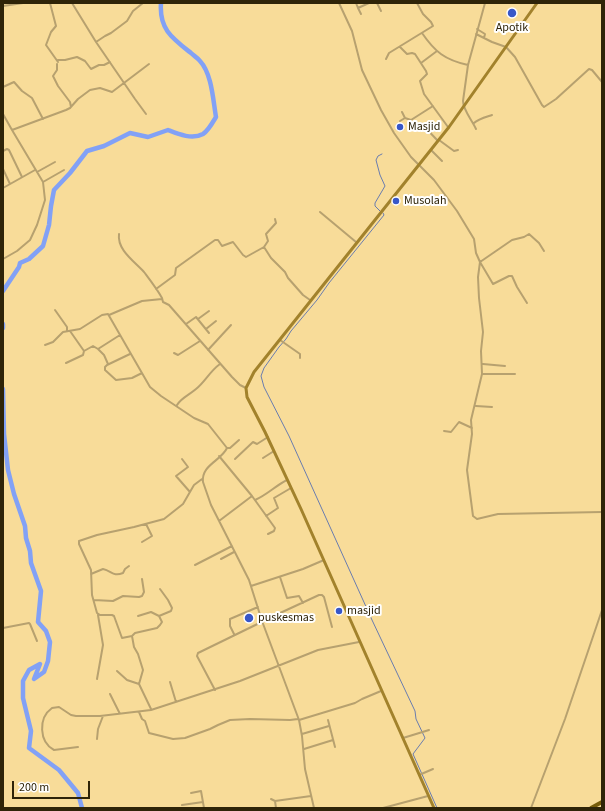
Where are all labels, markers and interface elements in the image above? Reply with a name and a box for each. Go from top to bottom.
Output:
marker: Apotik [506,7,518,19]
place label: Apotik [496,21,528,35]
place label: Masjid [408,120,440,134]
marker: Masjid [395,122,405,132]
place label: Musolah [404,194,446,208]
marker: Musolah [391,196,401,206]
place label: masjid [347,604,381,618]
marker: masjid [334,606,344,616]
place label: puskesmas [258,611,314,625]
marker: puskesmas [243,612,255,624]
scale bar [14,773,92,799]
text: 200 m [19,779,49,796]

